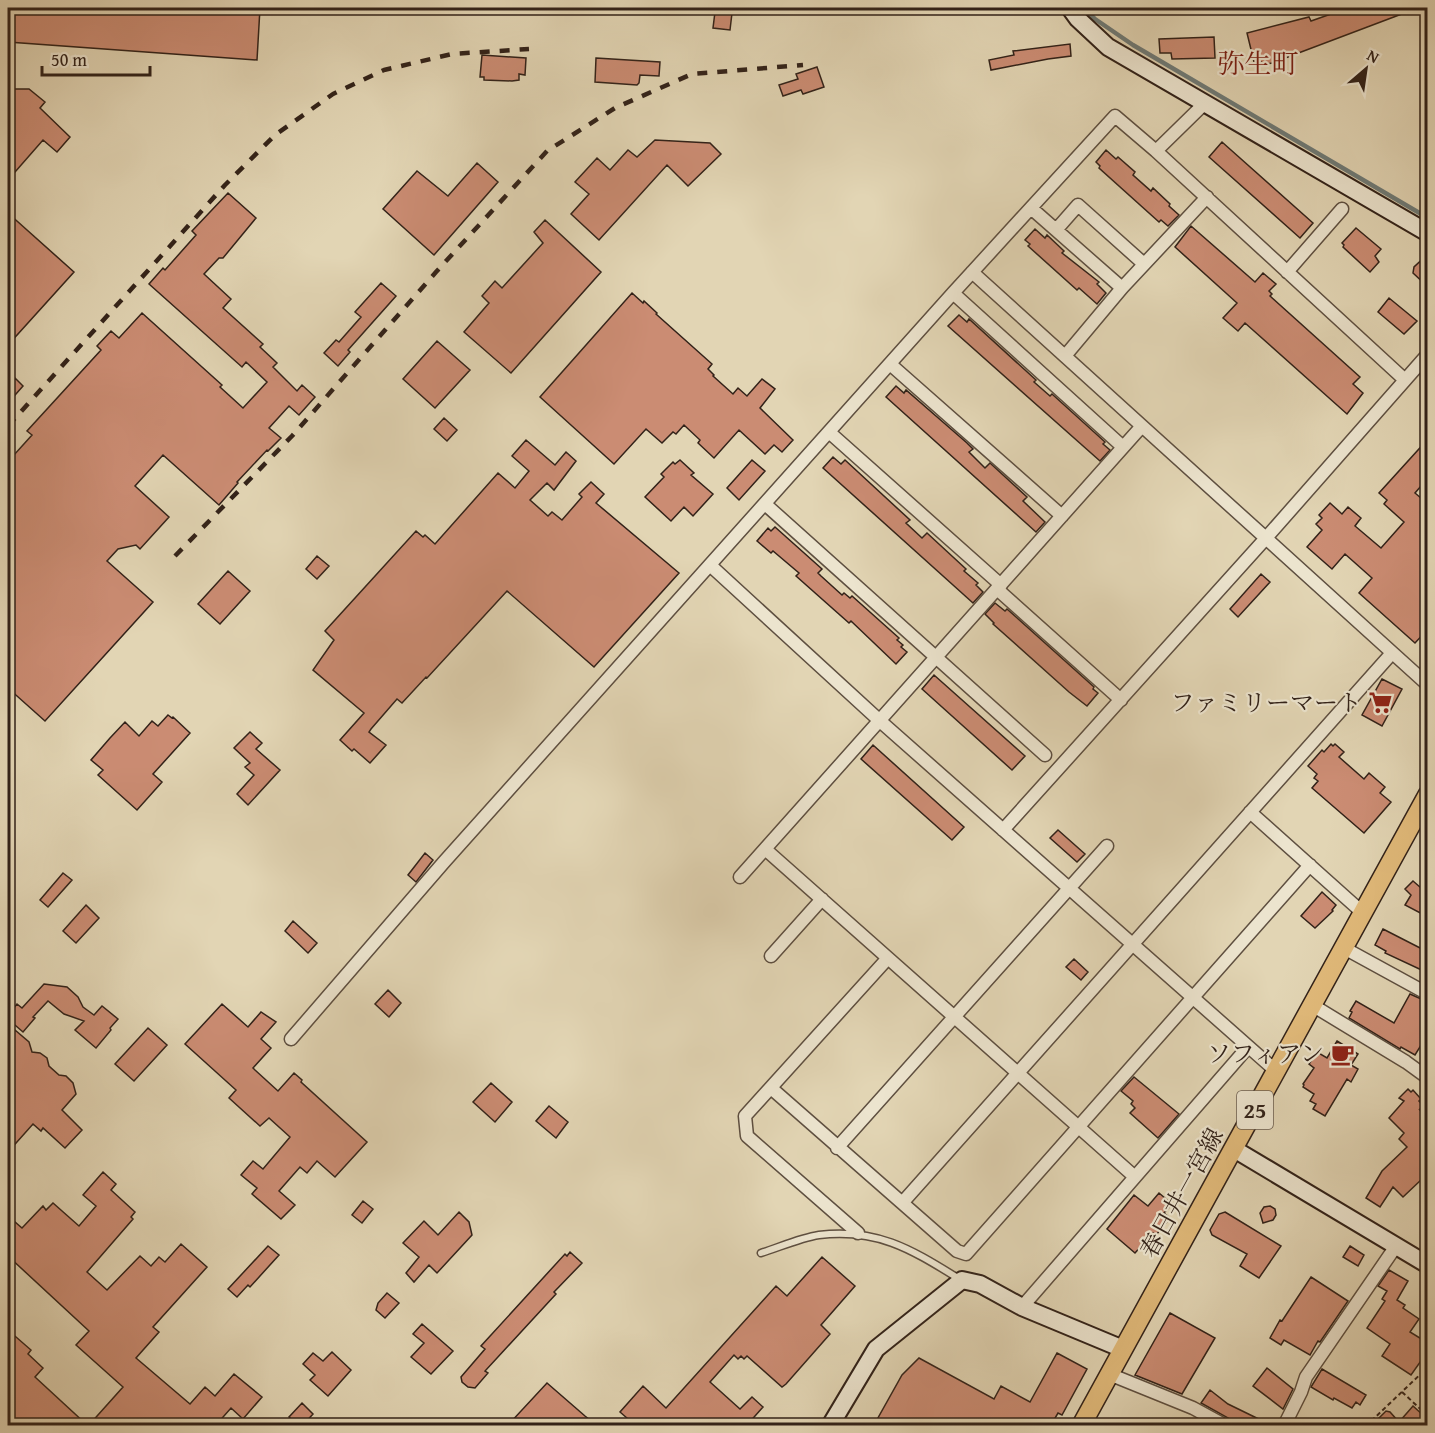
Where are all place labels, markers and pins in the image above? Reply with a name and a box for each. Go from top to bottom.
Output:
place label: ファミリーマート [1170,685,1362,720]
supermarket icon: ファミリーマート [1367,690,1393,716]
place label: ソフィアン [1207,1036,1324,1071]
cafe icon: ソフィアン [1329,1041,1355,1067]

